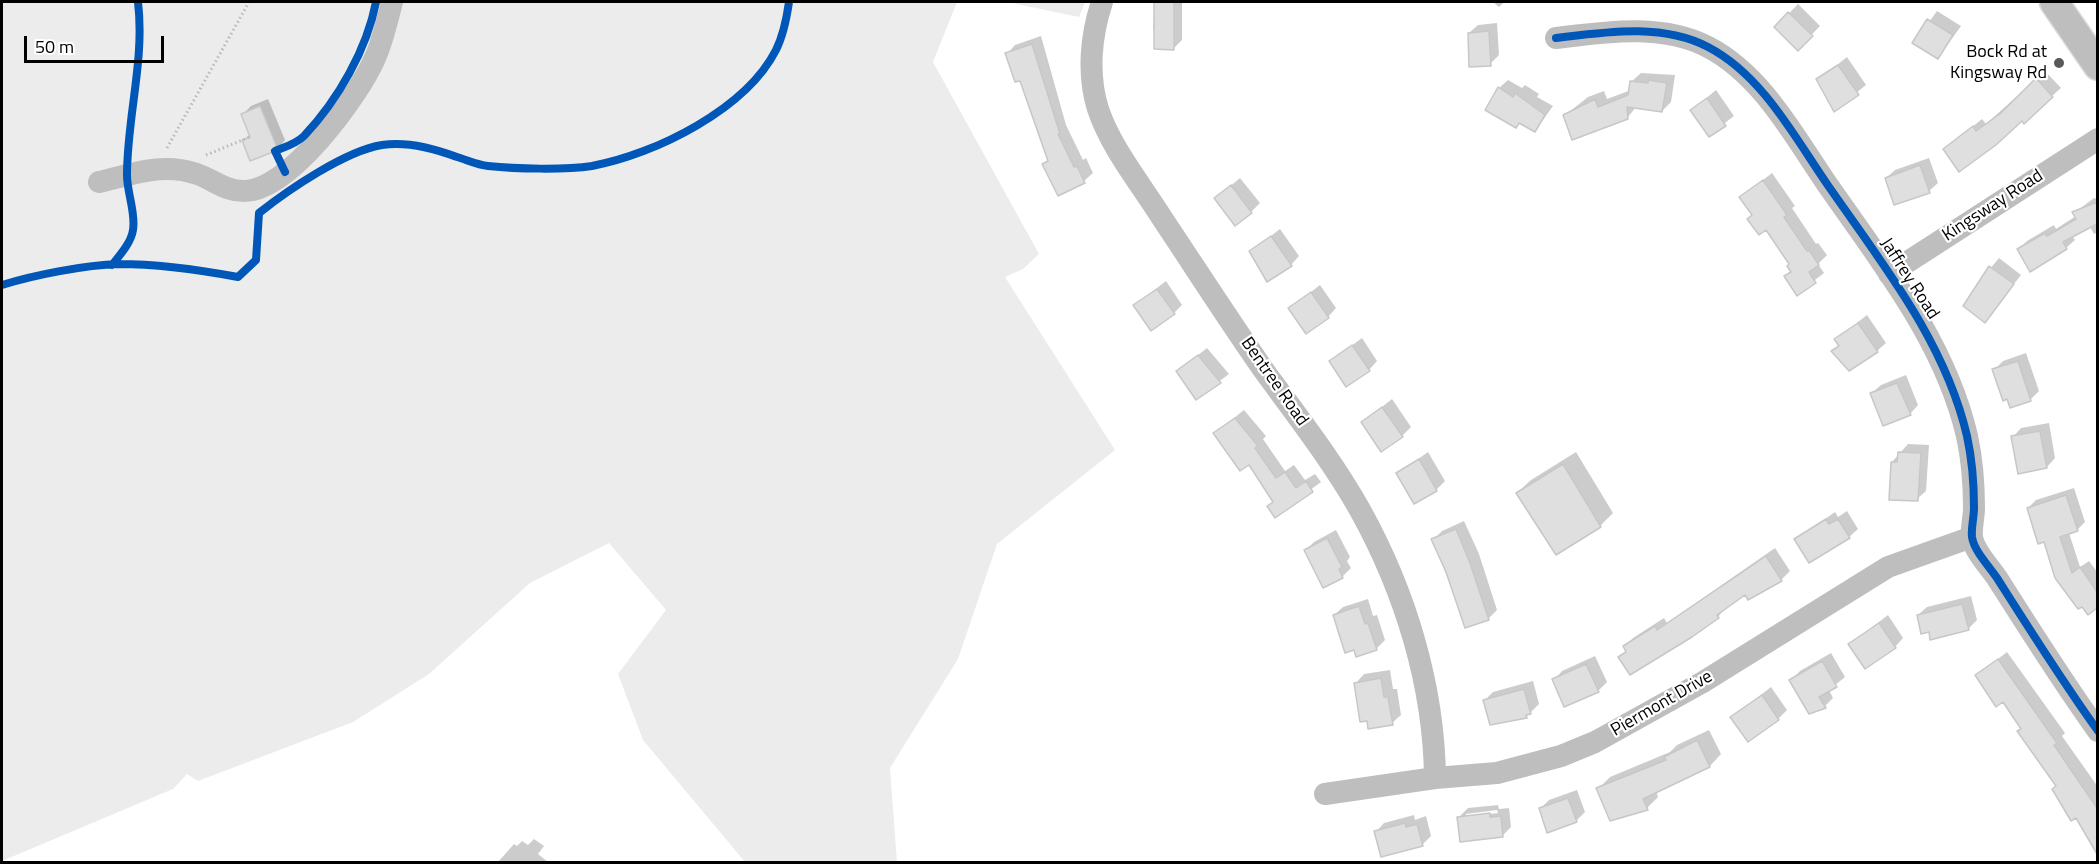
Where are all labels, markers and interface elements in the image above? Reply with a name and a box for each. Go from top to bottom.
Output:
scale bar [27,24,166,62]
text: 50 m [35,33,74,60]
place label: Bock Rd at Kingsway Rd [1950,42,2047,84]
marker: Bock Rd at Kingsway Rd [2052,56,2066,70]
street label: Kingsway Road [1939,165,2047,247]
street label: Jaffrey Road [1875,234,1943,324]
street label: Bentree Road [1236,334,1312,430]
street label: Piermont Drive [1607,666,1717,742]

